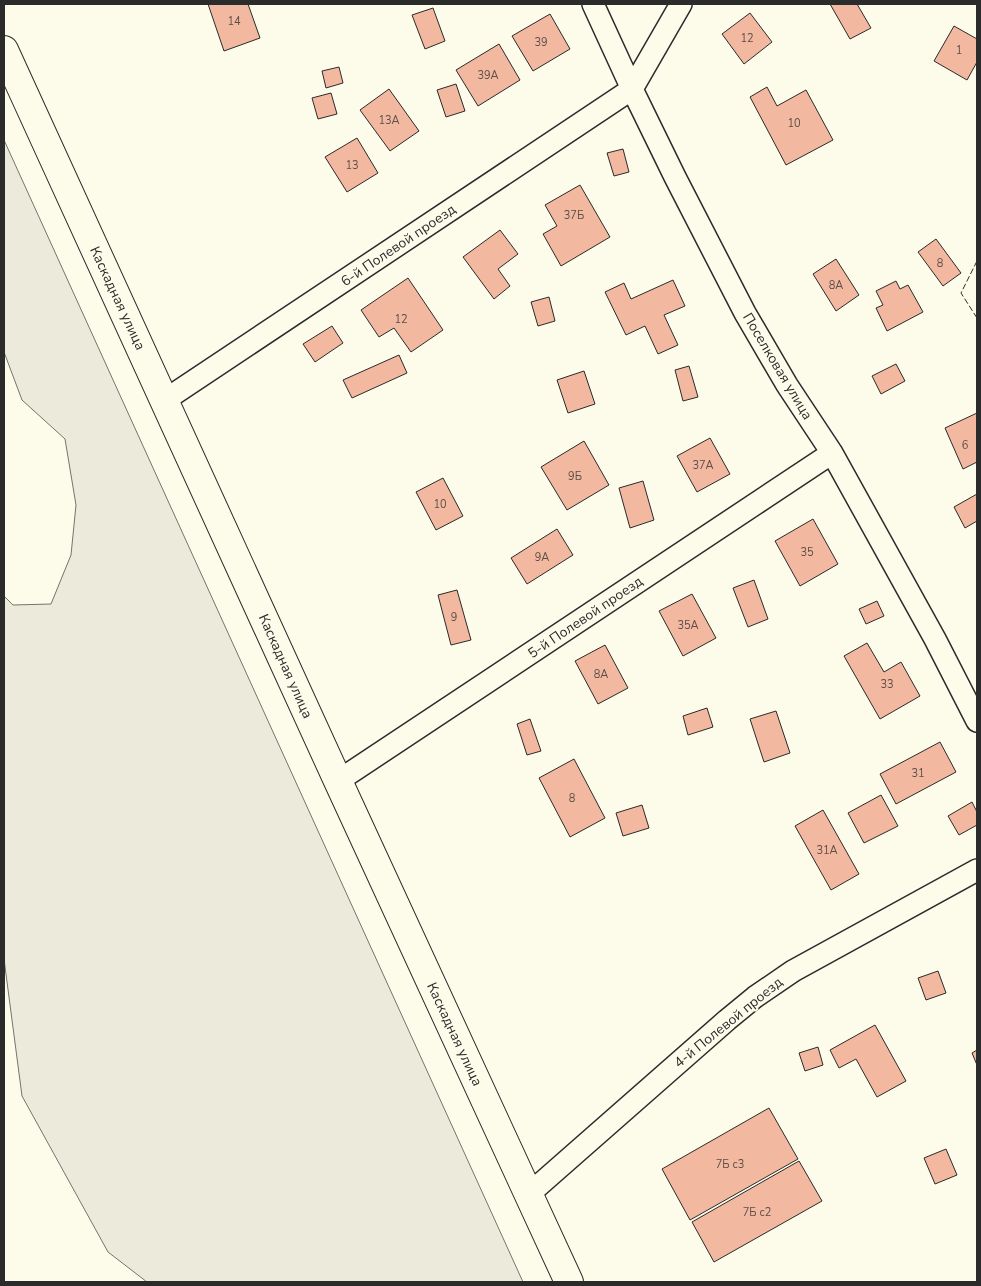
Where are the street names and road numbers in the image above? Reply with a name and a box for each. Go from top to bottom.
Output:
street label: 6-й Полевой проезд [337,200,459,291]
street label: Каскадная улица [85,243,150,353]
street label: Поселковая улица [738,309,817,423]
street label: 5-й Полевой проезд [524,572,646,663]
street label: Каскадная улица [254,611,317,721]
street label: 4-й Полевой проезд [670,973,787,1072]
street label: Каскадная улица [422,979,487,1089]

